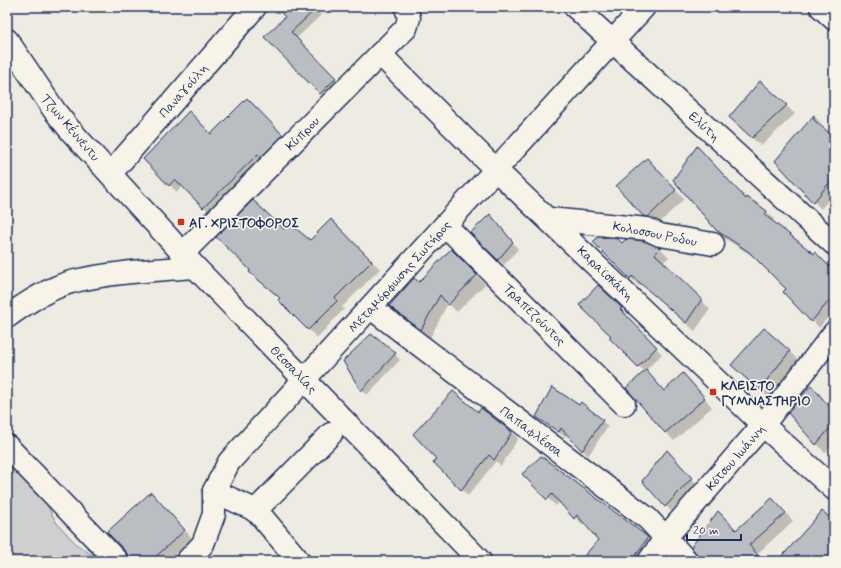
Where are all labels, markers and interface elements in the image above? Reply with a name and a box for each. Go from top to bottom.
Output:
street label: Παναγούλη [156,60,212,122]
street label: Τζων Κέννεντυ [37,91,103,165]
street label: Ελύτη [685,108,723,146]
street label: Κύπρου [282,113,324,155]
place label: ΑΓ. ΧΡΙΣΤΟΦΟΡΟΣ [189,215,300,232]
marker: ΑΓ. ΧΡΙΣΤΟΦΟΡΟΣ [176,217,186,227]
street label: Μεταμόρφωσης Σωτήρος [345,217,455,337]
street label: Κολοσσου Ροδου [611,218,698,251]
street label: Καραϊσκάκη [573,243,637,305]
street label: Τραπεζούντος [499,280,569,350]
street label: Θεσσαλίας [266,342,320,398]
place label: ΚΛΕΙΣΤΟ ΓΥΜΝΑΣΤΗΡΙΟ [721,378,811,410]
marker: ΚΛΕΙΣΤΟ ΓΥΜΝΑΣΤΗΡΙΟ [708,387,718,397]
street label: Παπαφλέσσα [496,403,566,462]
street label: Κότσου Ιωάννη [703,421,770,495]
scale bar [687,516,741,542]
text: 20 m [693,523,719,539]

